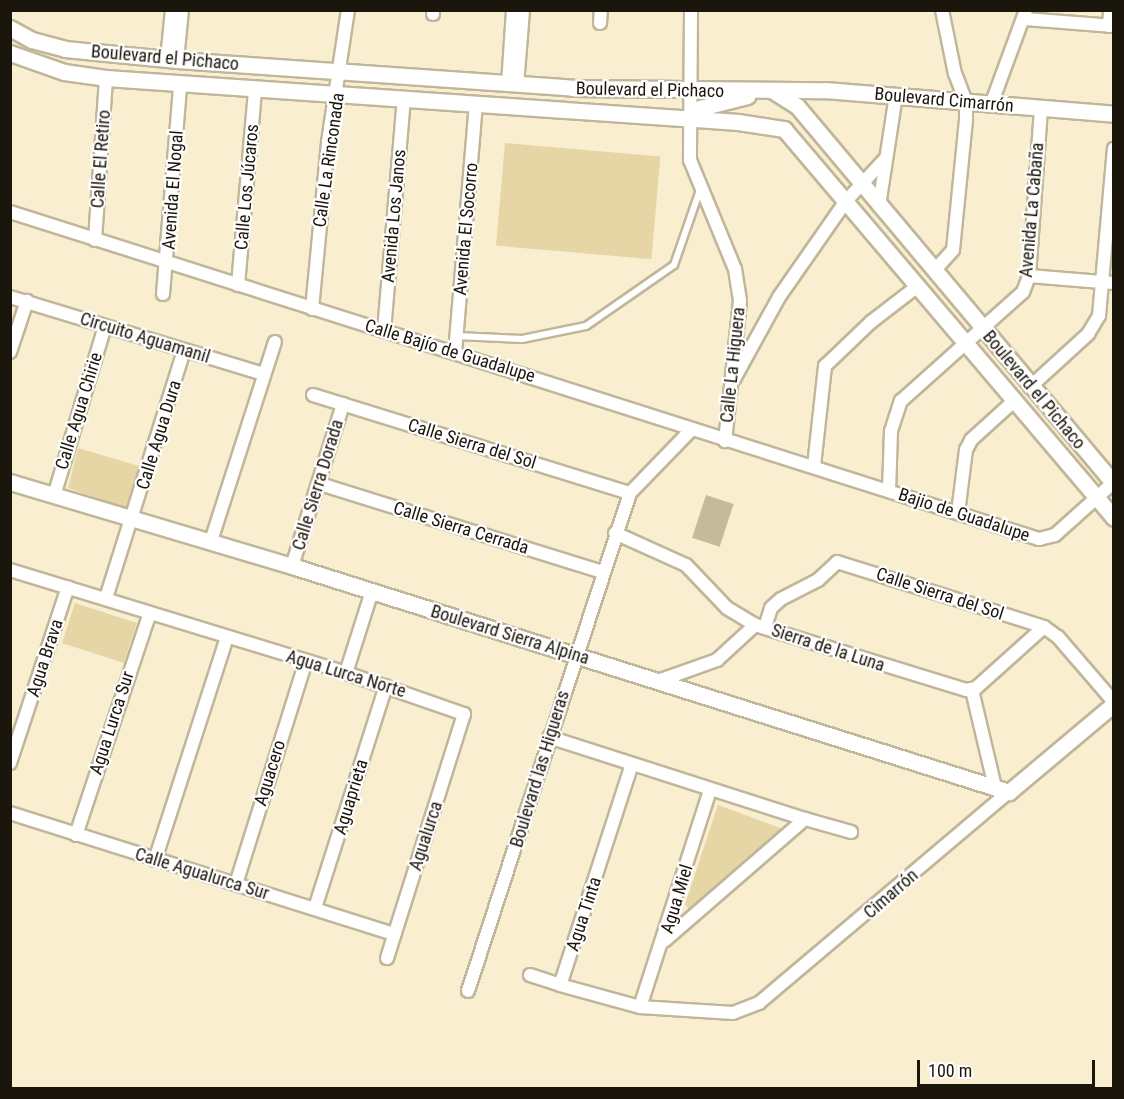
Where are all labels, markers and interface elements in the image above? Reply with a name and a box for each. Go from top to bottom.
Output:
street label: Boulevard el Pichaco [90,41,240,75]
street label: Boulevard el Pichaco [576,78,724,102]
street label: Boulevard Cimarrón [874,83,1014,117]
street label: Calle La Rinconada [309,91,349,229]
street label: Calle El Retiro [87,109,115,209]
street label: Calle Los Júcaros [231,123,263,251]
street label: Avenida El Nogal [158,130,188,250]
street label: Avenida La Cabaña [1015,142,1049,278]
street label: Avenida Los Janos [377,148,411,284]
street label: Avenida El Socorro [449,162,483,296]
street label: Calle La Higuera [716,306,750,424]
street label: Circuito Aguamanil [77,308,213,368]
street label: Calle Bajío de Guadalupe [362,315,538,387]
street label: Boulevard el Pichaco [978,326,1090,454]
street label: Calle Agua Chirie [51,350,107,472]
street label: Calle Agua Dura [132,378,186,492]
street label: Calle Sierra del Sol [405,414,539,474]
street label: Calle Sierra Dorada [288,417,348,553]
street label: Bajio de Guadalupe [896,484,1032,546]
street label: Calle Sierra Cerrada [391,497,531,559]
street label: Calle Sierra del Sol [873,563,1007,625]
street label: Boulevard Sierra Alpina [428,601,592,669]
street label: Agua Brava [22,616,68,700]
street label: Sierra de la Luna [769,620,887,676]
street label: Agua Lurca Norte [284,646,408,702]
street label: Agua Lurca Sur [85,669,139,777]
street label: Boulevard las Higueras [506,688,574,850]
street label: Aguacero [250,737,290,809]
street label: Aguaprieta [329,757,373,837]
street label: Agualurca [405,799,447,873]
street label: Calle Agualurca Sur [132,843,272,905]
street label: Agua Miel [656,862,698,936]
street label: Cimarrón [859,865,923,923]
street label: Agua Tinta [562,874,606,954]
scale bar [920,1048,1098,1086]
text: 100 m [928,1060,972,1081]

